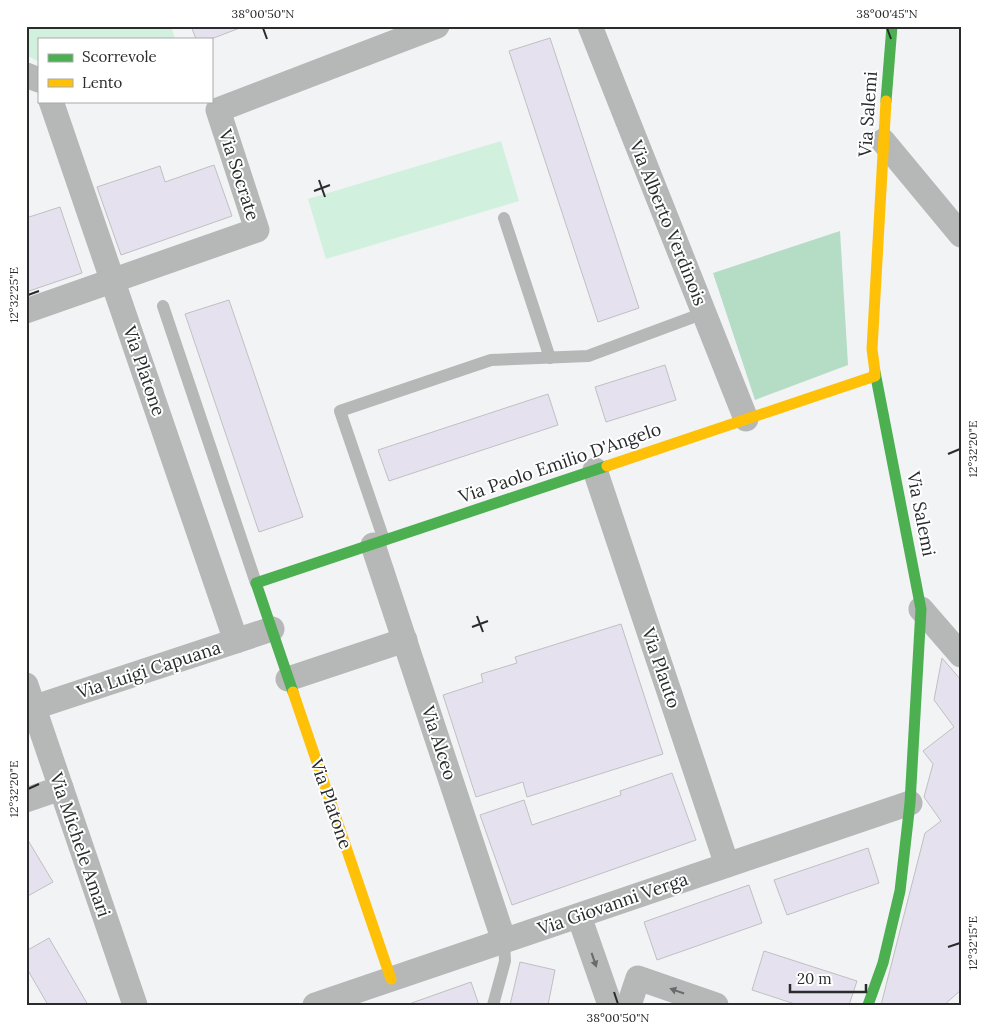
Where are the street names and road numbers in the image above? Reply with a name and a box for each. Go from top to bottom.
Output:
street label: Via Salemi [853,70,882,159]
street label: Via Socrate [214,125,265,224]
street label: Via Alberto Verdinois [624,136,712,309]
street label: Via Platone [118,322,171,419]
street label: Via Paolo Emilio D'Angelo [455,417,664,508]
street label: Via Salemi [902,469,941,558]
street label: Via Plauto [637,624,686,711]
street label: Via Luigi Capuana [73,635,224,704]
street label: Via Alceo [416,702,462,783]
street label: Via Platone [305,755,358,852]
street label: Via Michele Amari [45,769,116,920]
street label: Via Giovanni Verga [534,867,691,940]

